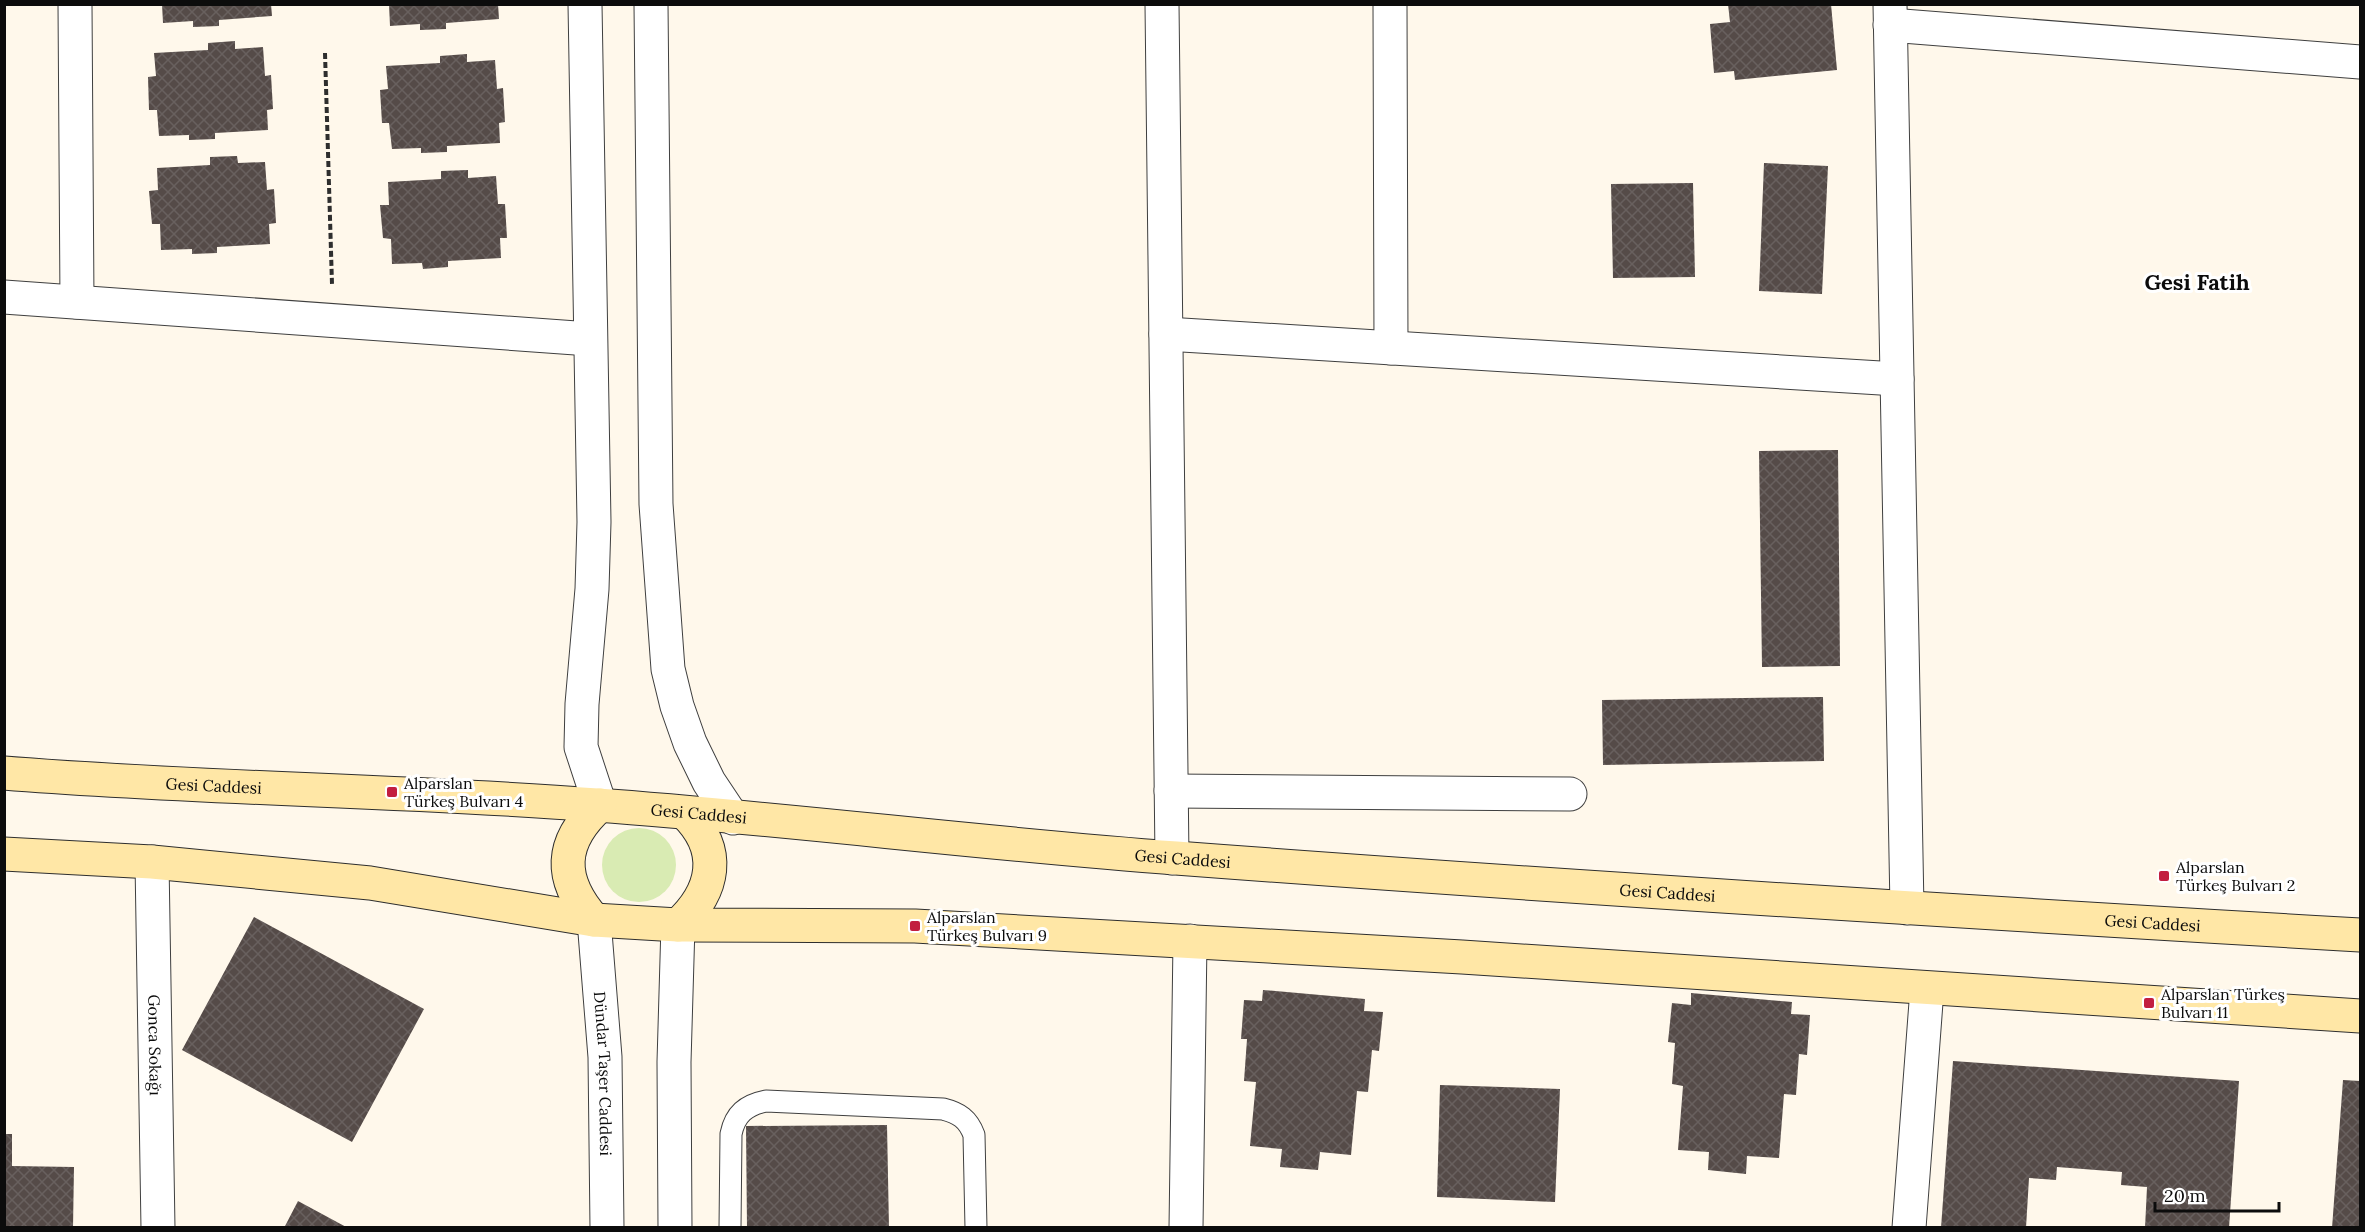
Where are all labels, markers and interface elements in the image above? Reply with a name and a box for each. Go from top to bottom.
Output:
district label: Gesi Fatih [2144,268,2250,296]
street label: Gesi Caddesi [165,773,262,798]
place label: Alparslan Türkeş Bulvarı 4 [403,773,524,811]
marker: Alparslan Türkeş Bulvarı 4 [385,785,399,799]
street label: Gesi Caddesi [650,799,748,828]
street label: Gesi Caddesi [1134,845,1231,872]
place label: Alparslan Türkeş Bulvarı 2 [2175,857,2295,895]
marker: Alparslan Türkeş Bulvarı 2 [2157,869,2171,883]
street label: Gesi Caddesi [1619,879,1716,906]
place label: Alparslan Türkeş Bulvarı 9 [926,907,1047,945]
street label: Gesi Caddesi [2104,910,2201,936]
marker: Alparslan Türkeş Bulvarı 9 [908,919,922,933]
place label: Alparslan Türkeş Bulvarı 11 [2160,984,2285,1022]
street label: Dündar Taşer Caddesi [590,991,616,1156]
street label: Gonca Sokağı [144,994,166,1096]
marker: Alparslan Türkeş Bulvarı 11 [2142,996,2156,1010]
scale bar [2155,1175,2280,1213]
text: 20 m [2164,1184,2206,1207]

